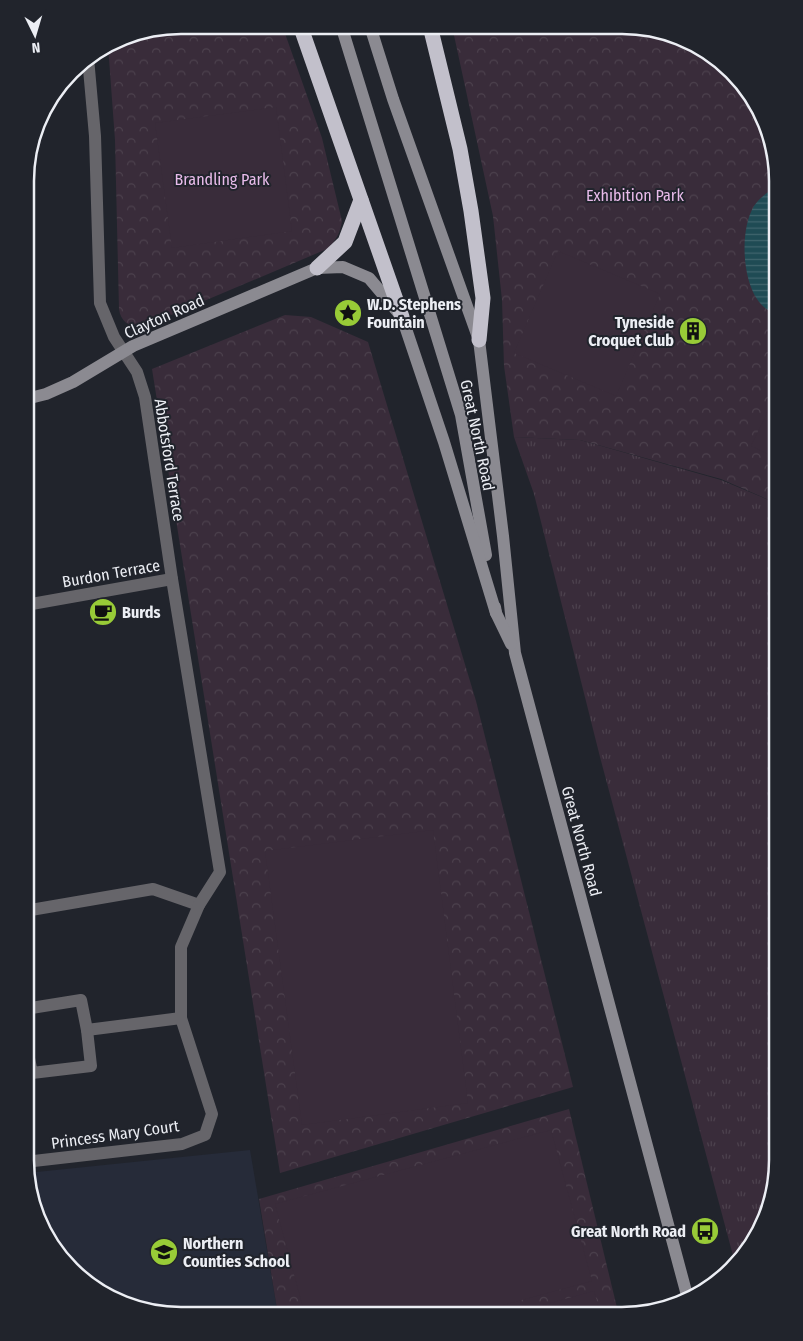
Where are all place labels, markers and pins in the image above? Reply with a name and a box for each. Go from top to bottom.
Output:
place label: W.D. Stephens Fountain [367,295,461,332]
place icon: W.D. Stephens Fountain [333,298,363,328]
place label: Tyneside Croquet Club [588,313,674,350]
building icon: Tyneside Croquet Club [678,316,708,346]
cafe icon: Burds [88,597,118,627]
place label: Burds [122,603,160,622]
bus stop icon: Great North Road [690,1216,720,1246]
place label: Great North Road [571,1222,686,1241]
place label: Northern Counties School [183,1234,290,1271]
school or university icon: Northern Counties School [149,1237,179,1267]

